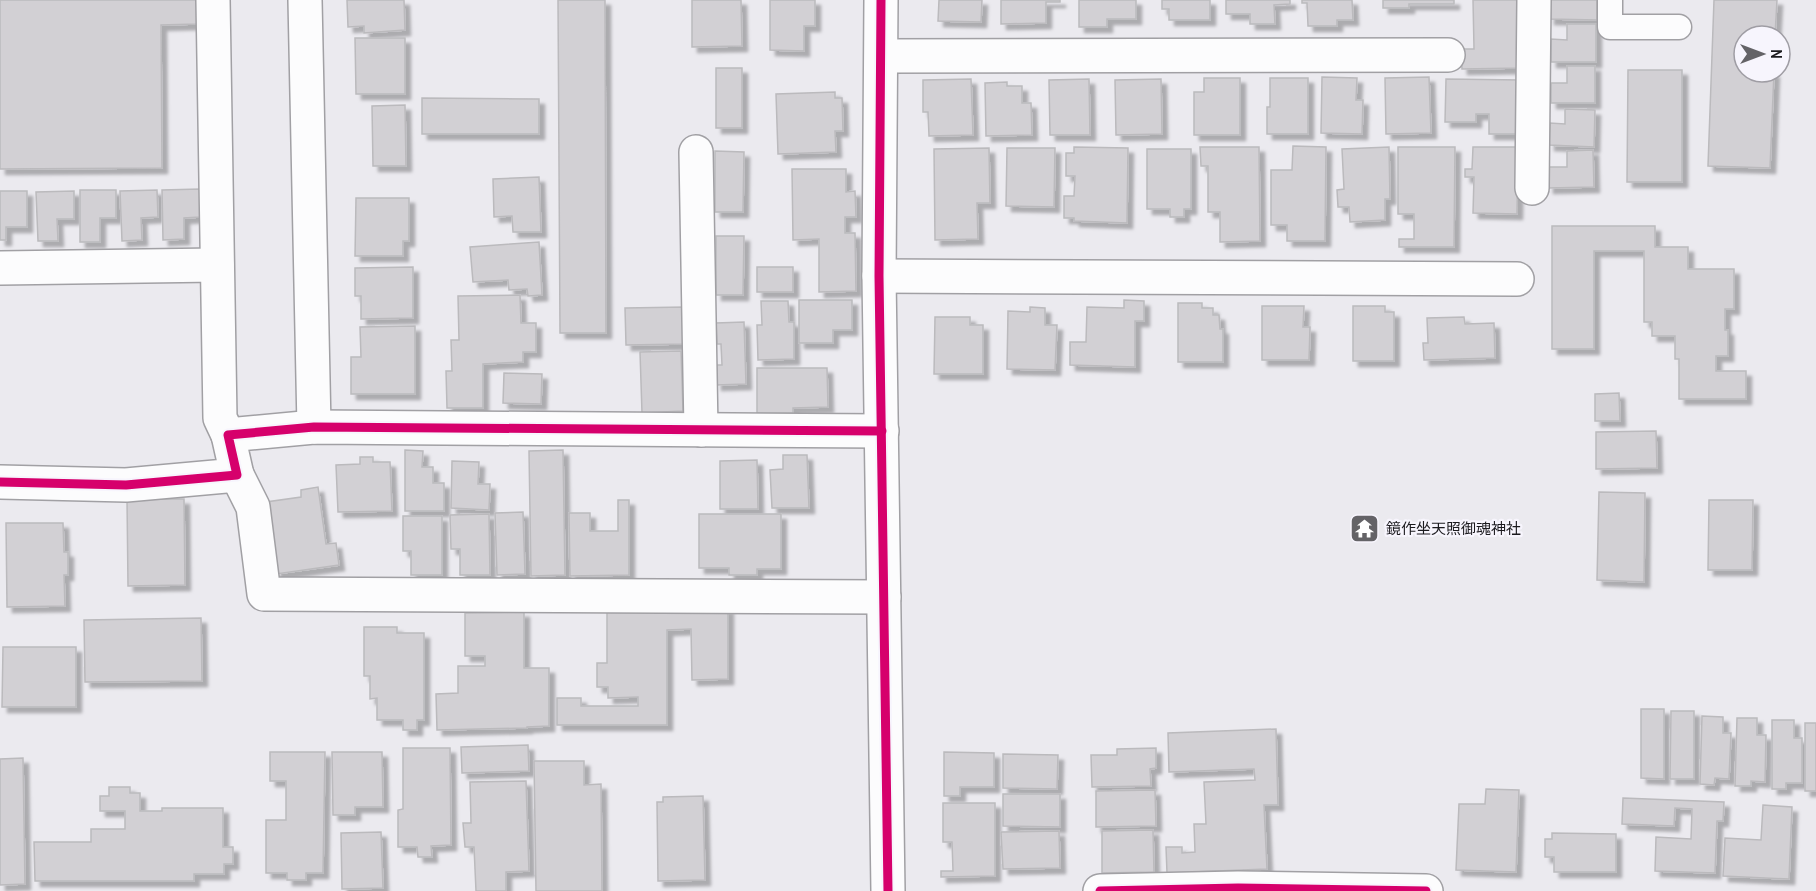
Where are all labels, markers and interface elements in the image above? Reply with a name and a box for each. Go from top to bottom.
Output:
north arrow [1732,24,1792,84]
text: N [1766,49,1788,59]
temple icon: 鏡作坐天照御魂神社 [1349,513,1381,545]
place label: 鏡作坐天照御魂神社 [1386,518,1521,539]

